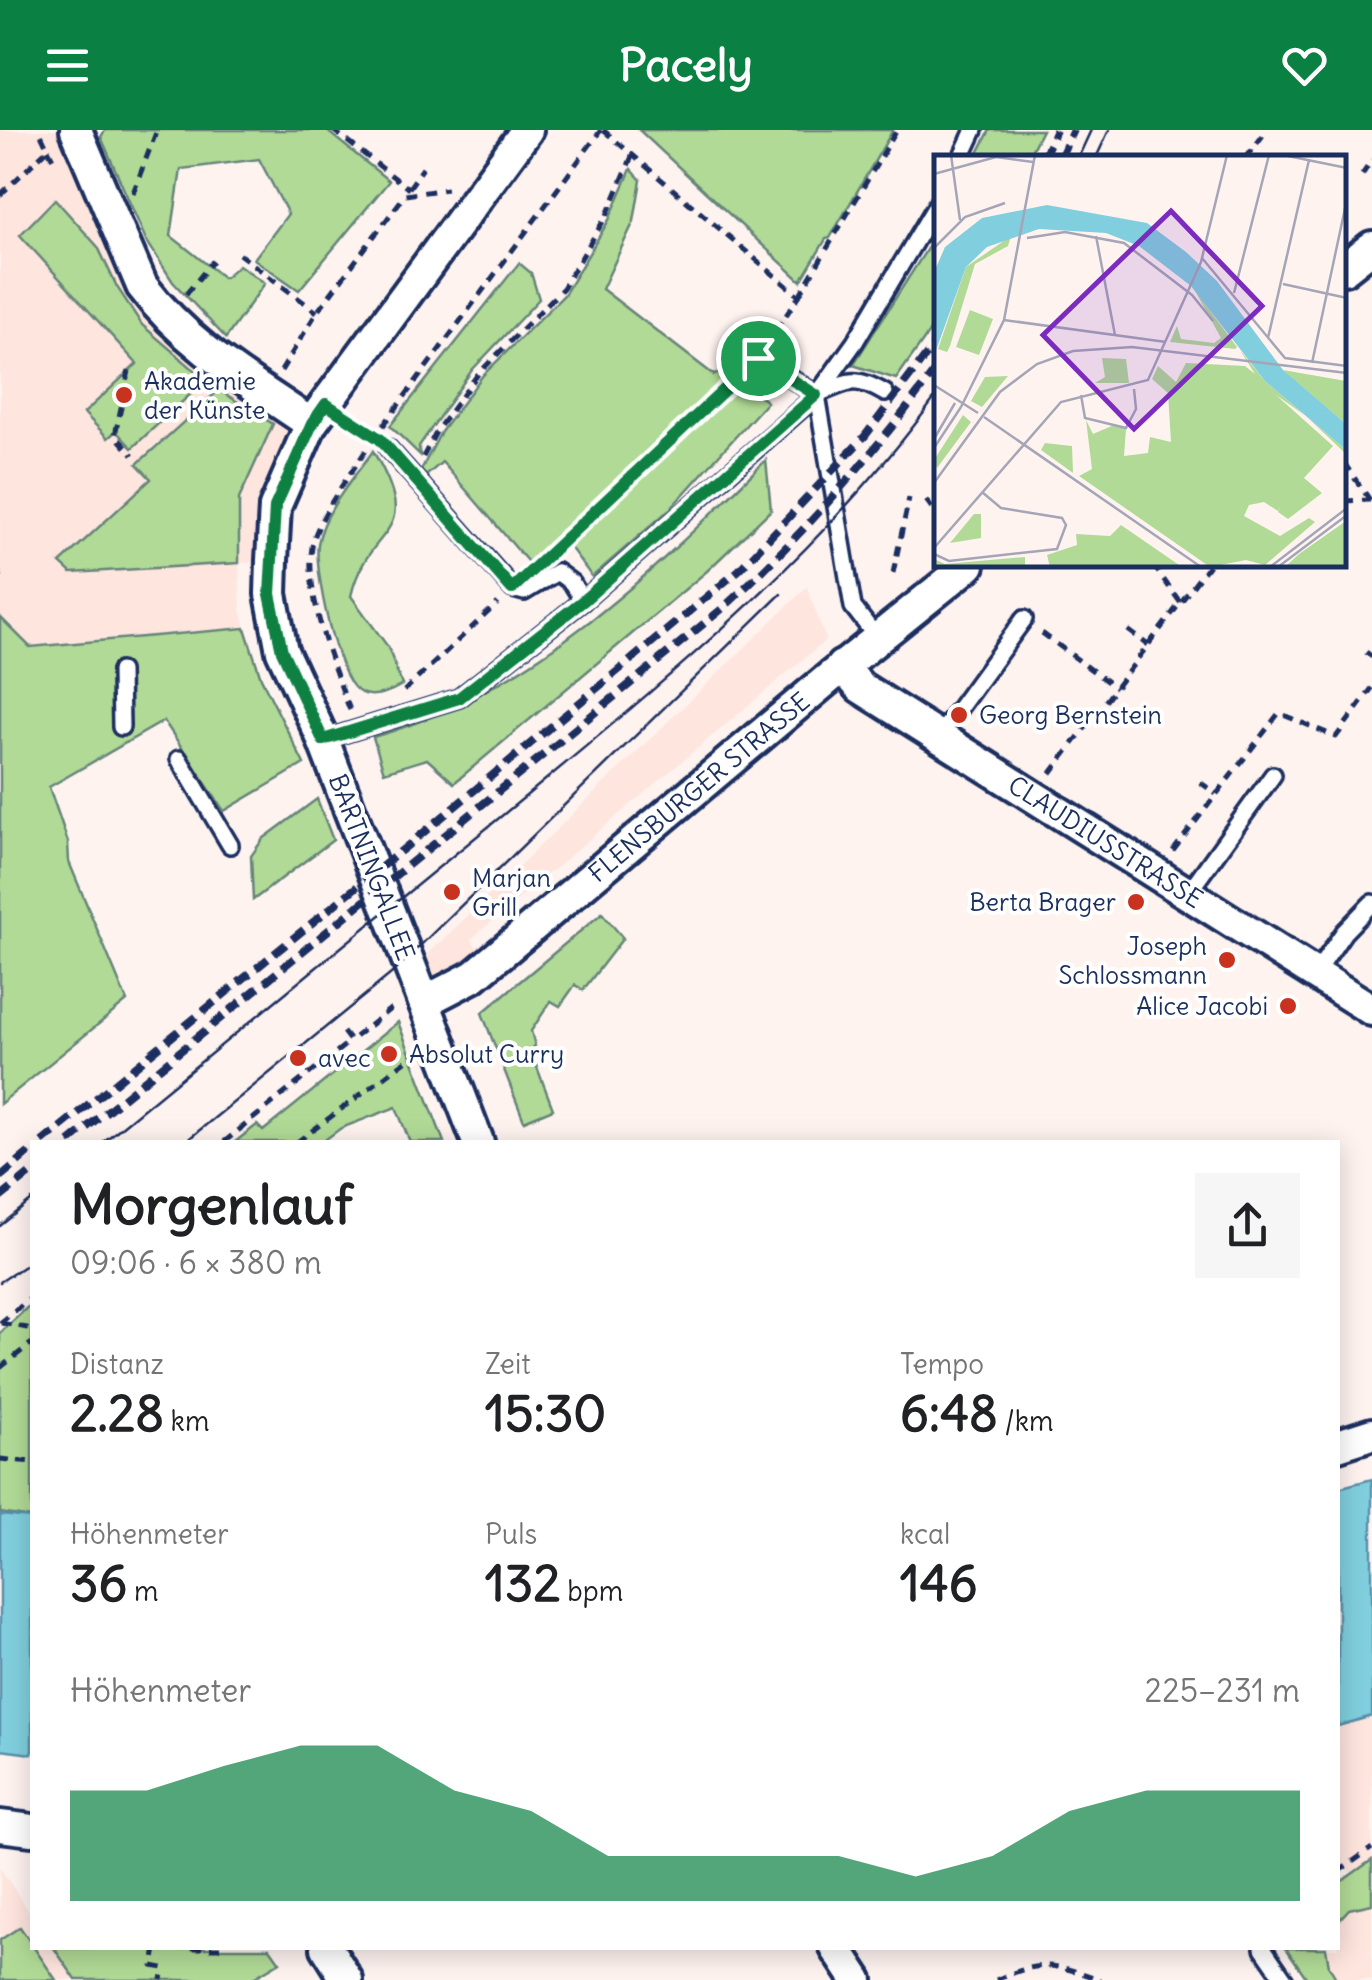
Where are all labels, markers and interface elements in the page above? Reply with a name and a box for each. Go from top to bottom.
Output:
text: Pacely [619,37,753,93]
icon: menu [40,38,95,93]
icon: heart [1277,38,1332,93]
inset map [934,155,1347,568]
pin [716,316,801,401]
icon: arrive [731,331,786,386]
place label: Akademie der Künste [144,365,265,426]
marker: Akademie der Künste [113,384,135,406]
street label: FLENSBURGER STRASSE [582,685,816,889]
place label: Georg Bernstein [979,699,1162,731]
marker: Georg Bernstein [948,704,970,726]
street label: BARTNINGALLEE [322,769,422,965]
street label: CLAUDIUSSTRASSE [1002,769,1209,915]
place label: Marjan Grill [472,862,551,923]
marker: Marjan Grill [441,881,463,903]
place label: Berta Brager [969,886,1116,918]
marker: Berta Brager [1125,891,1147,913]
place label: Joseph Schlossmann [1058,930,1207,991]
marker: Joseph Schlossmann [1216,949,1238,971]
place label: Alice Jacobi [1136,990,1268,1022]
marker: Alice Jacobi [1277,995,1299,1017]
place label: Absolut Curry [409,1038,564,1070]
place label: avec [318,1042,371,1074]
marker: Absolut Curry [378,1043,400,1065]
marker: avec [287,1047,309,1069]
text: Morgenlauf [70,1170,353,1239]
button: share [1195,1173,1300,1278]
text: 09:06 · 6 × 380 m [70,1242,322,1283]
text: Distanz [70,1346,164,1382]
text: Zeit [485,1346,531,1382]
text: Tempo [900,1346,984,1382]
text: 2.28 [70,1382,164,1445]
text: 15:30 [485,1382,606,1445]
text: 6:48 [900,1382,998,1445]
text: km [164,1403,209,1439]
text: /km [998,1403,1054,1439]
text: Höhenmeter [70,1516,229,1552]
text: Puls [485,1516,537,1552]
text: kcal [900,1516,950,1552]
text: 36 [70,1552,127,1615]
text: 132 [485,1552,561,1615]
text: 146 [900,1552,978,1615]
text: m [127,1573,158,1609]
text: bpm [561,1573,623,1609]
text: Höhenmeter [70,1670,251,1711]
text: 225–231 m [1145,1670,1300,1711]

